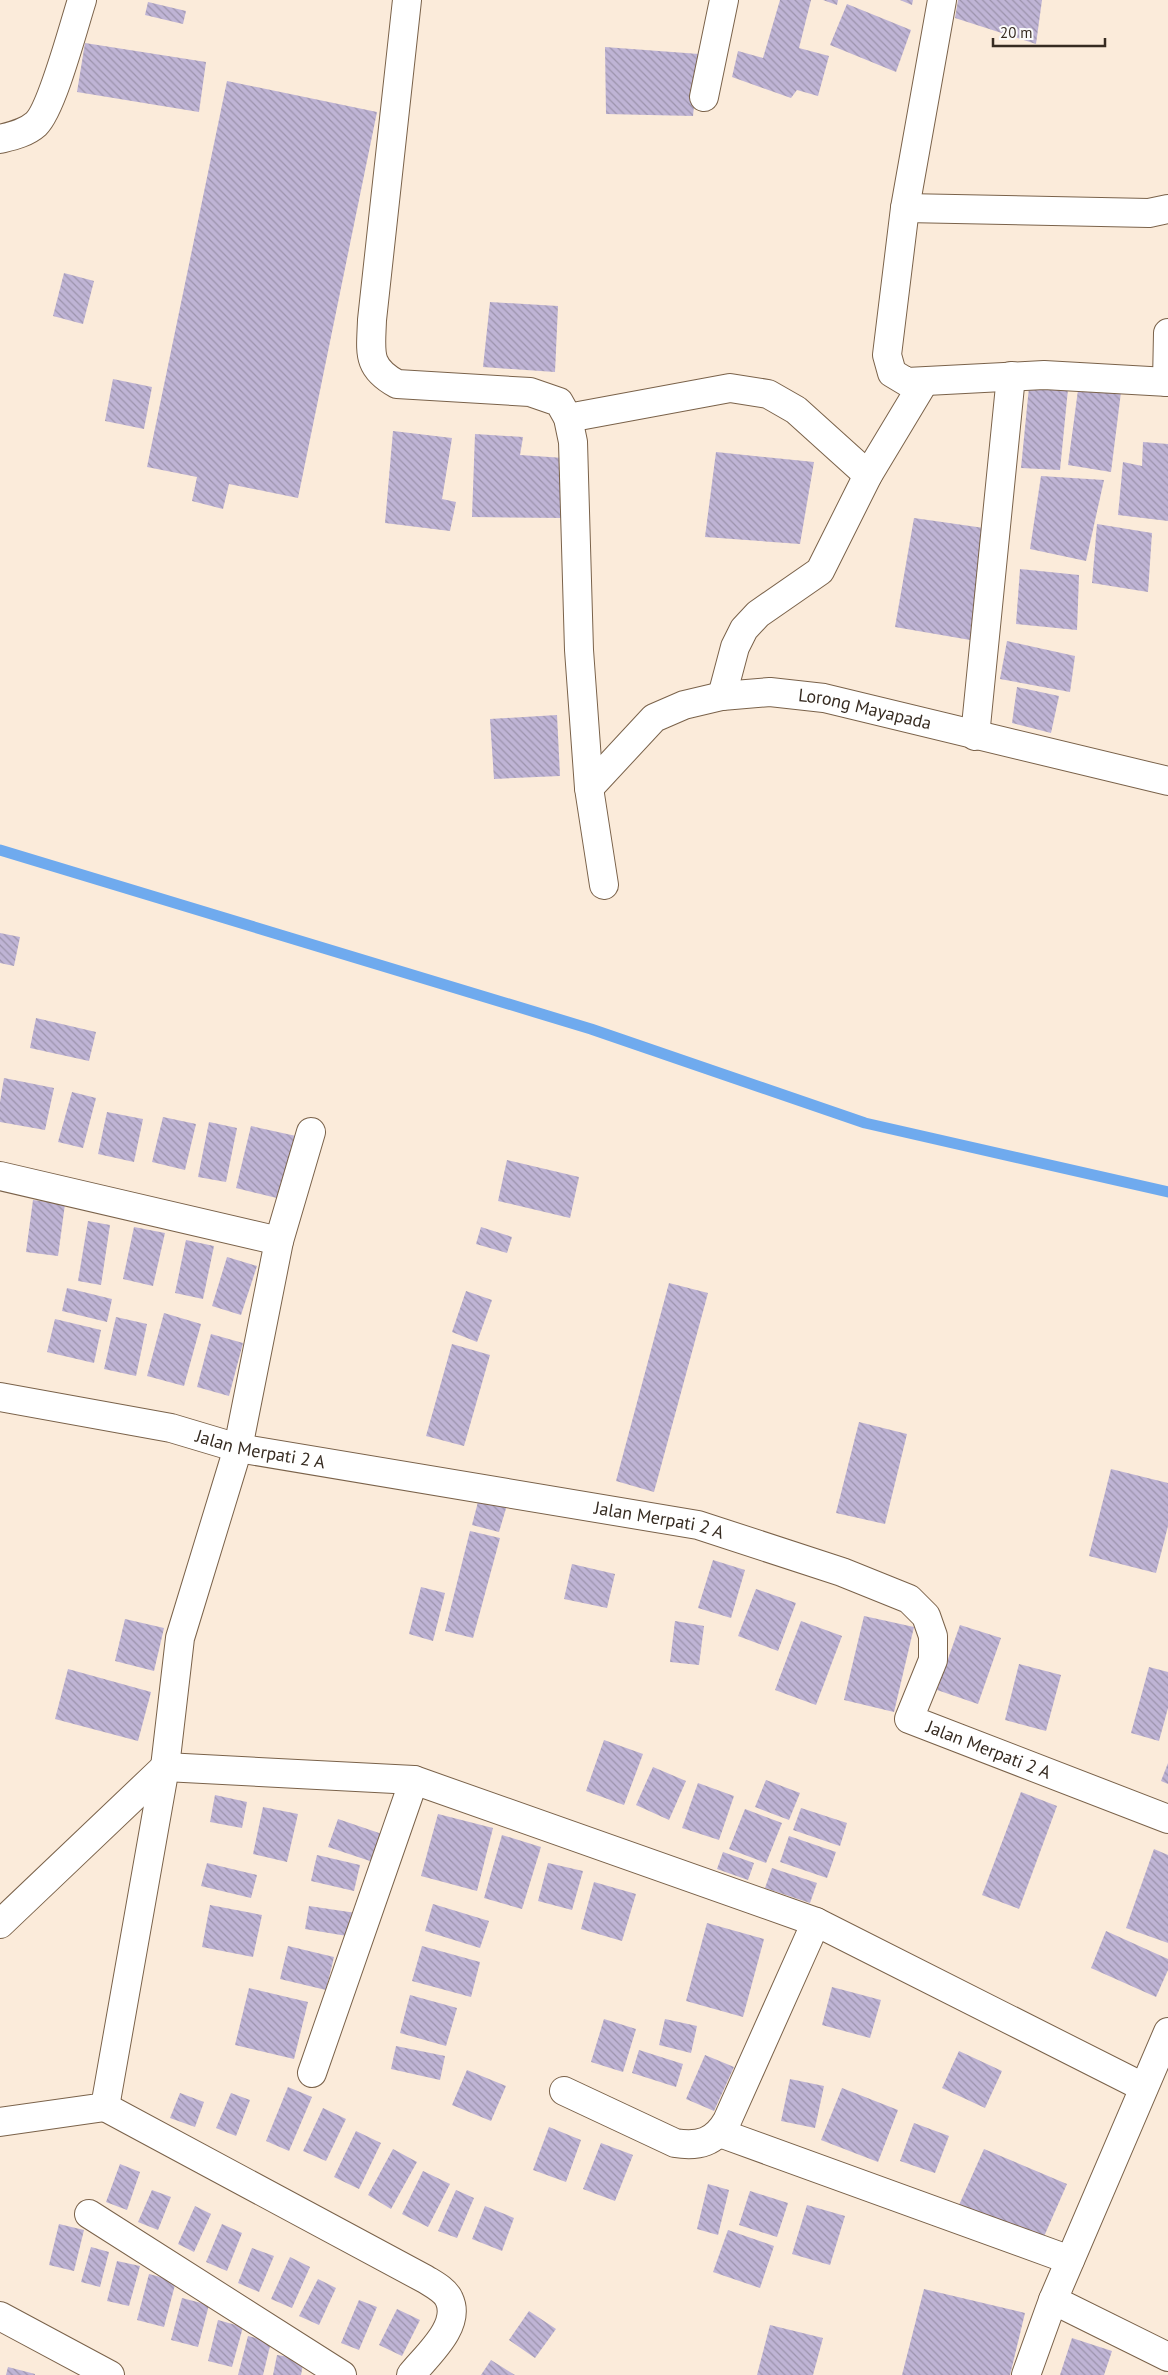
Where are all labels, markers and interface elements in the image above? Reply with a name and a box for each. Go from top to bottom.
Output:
scale bar [993,15,1106,47]
text: 20 m [1000,23,1033,42]
street label: Lorong Mayapada [797,683,934,735]
street label: Jalan Merpati 2 A [192,1424,327,1473]
street label: Jalan Merpati 2 A [592,1496,728,1544]
street label: Jalan Merpati 2 A [922,1714,1055,1784]

